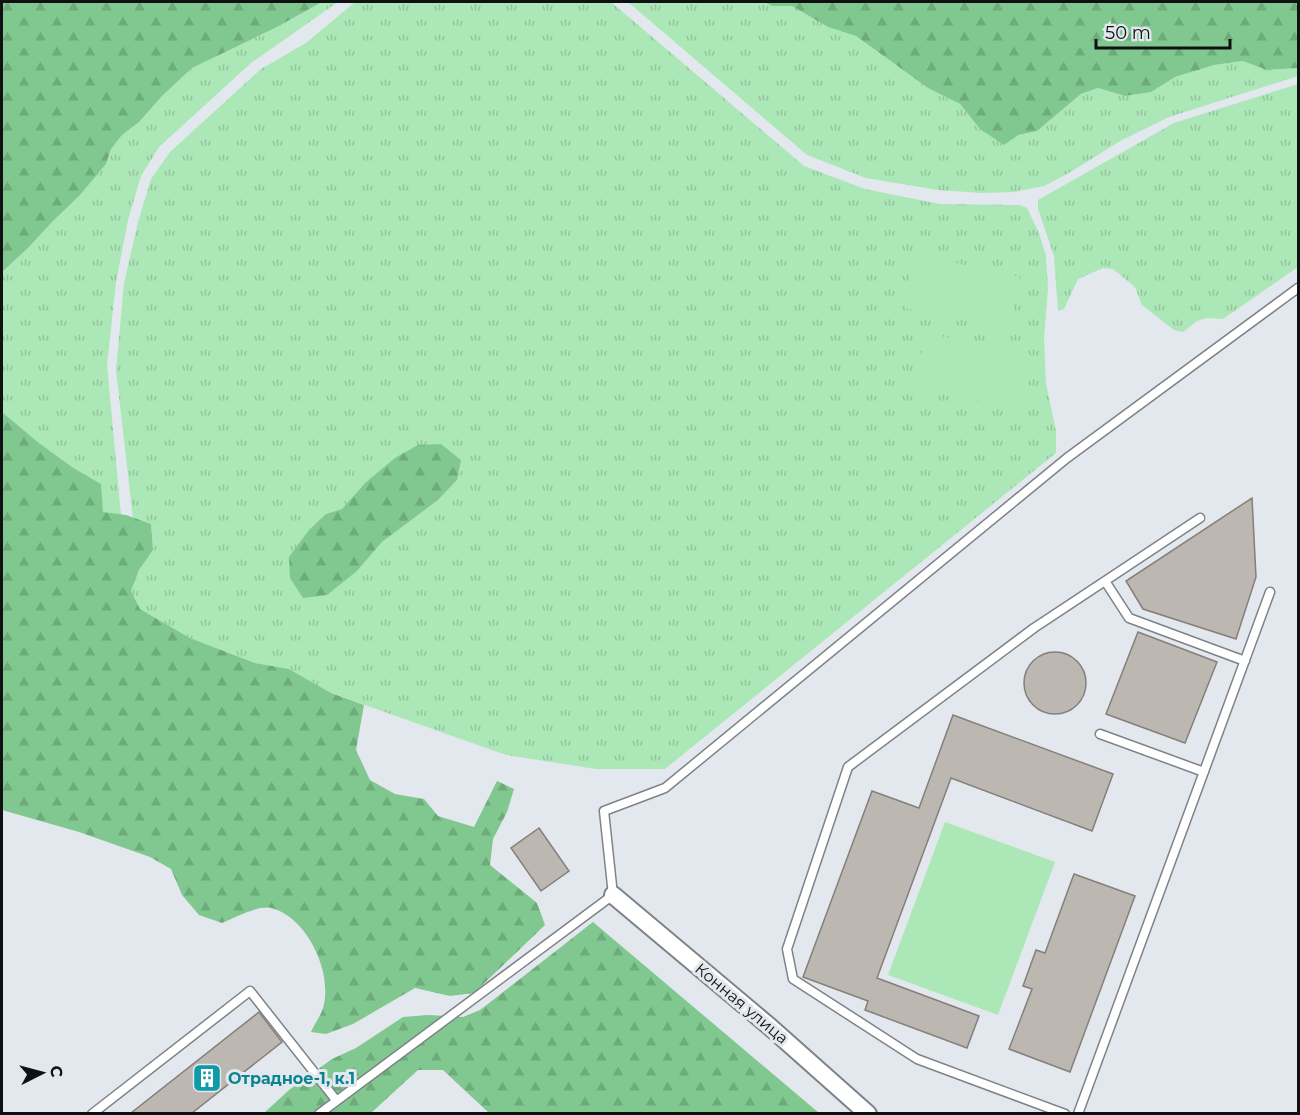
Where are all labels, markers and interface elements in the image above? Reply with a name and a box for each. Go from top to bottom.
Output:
scale bar [1096,12,1230,50]
text: 50 m [1105,22,1151,44]
street label: Конная улица [691,959,792,1048]
north arrow [12,1043,72,1103]
building icon: Отрадное-1, к.1 [191,1062,223,1094]
text: С [46,1065,67,1079]
place label: Отрадное-1, к.1 [228,1069,355,1088]

